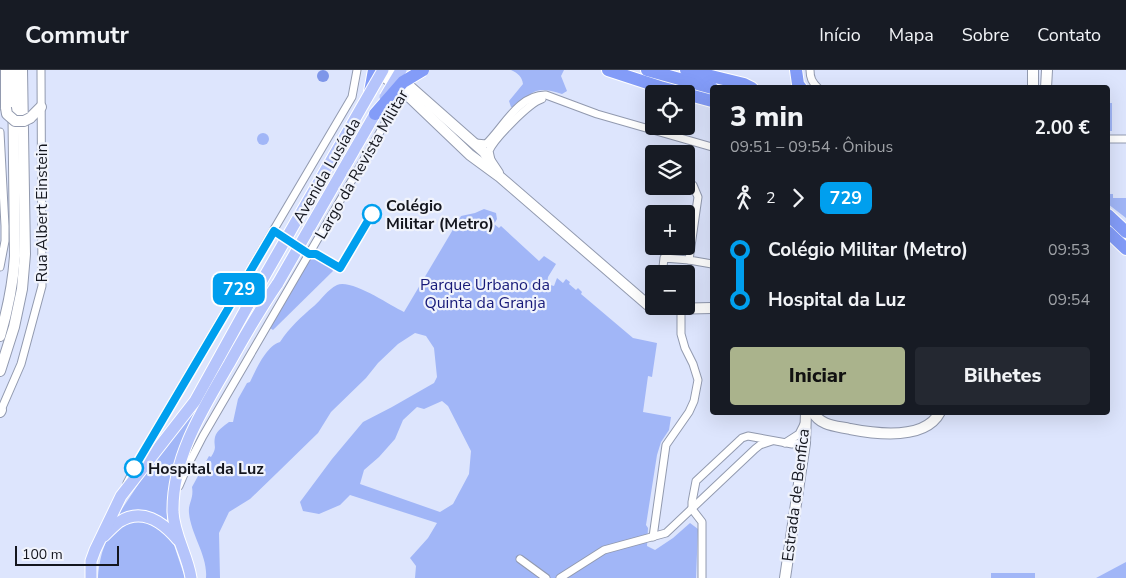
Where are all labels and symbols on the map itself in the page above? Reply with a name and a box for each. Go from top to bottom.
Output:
street label: Largo da Revista Militar [310,85,414,243]
street label: Avenida Lusíada [288,114,366,227]
street label: Rua Albert Einstein [31,144,53,282]
place label: Colégio Militar (Metro) [386,195,494,235]
marker: Colégio Militar (Metro) [362,204,382,224]
line badge: 729 [210,273,268,305]
park label: Parque Urbano da Quinta da Granja [420,274,550,314]
street label: Estrada de Benfica [777,427,815,563]
marker: Hospital da Luz [124,458,144,478]
place label: Hospital da Luz [148,458,264,480]
scale bar [15,543,119,566]

